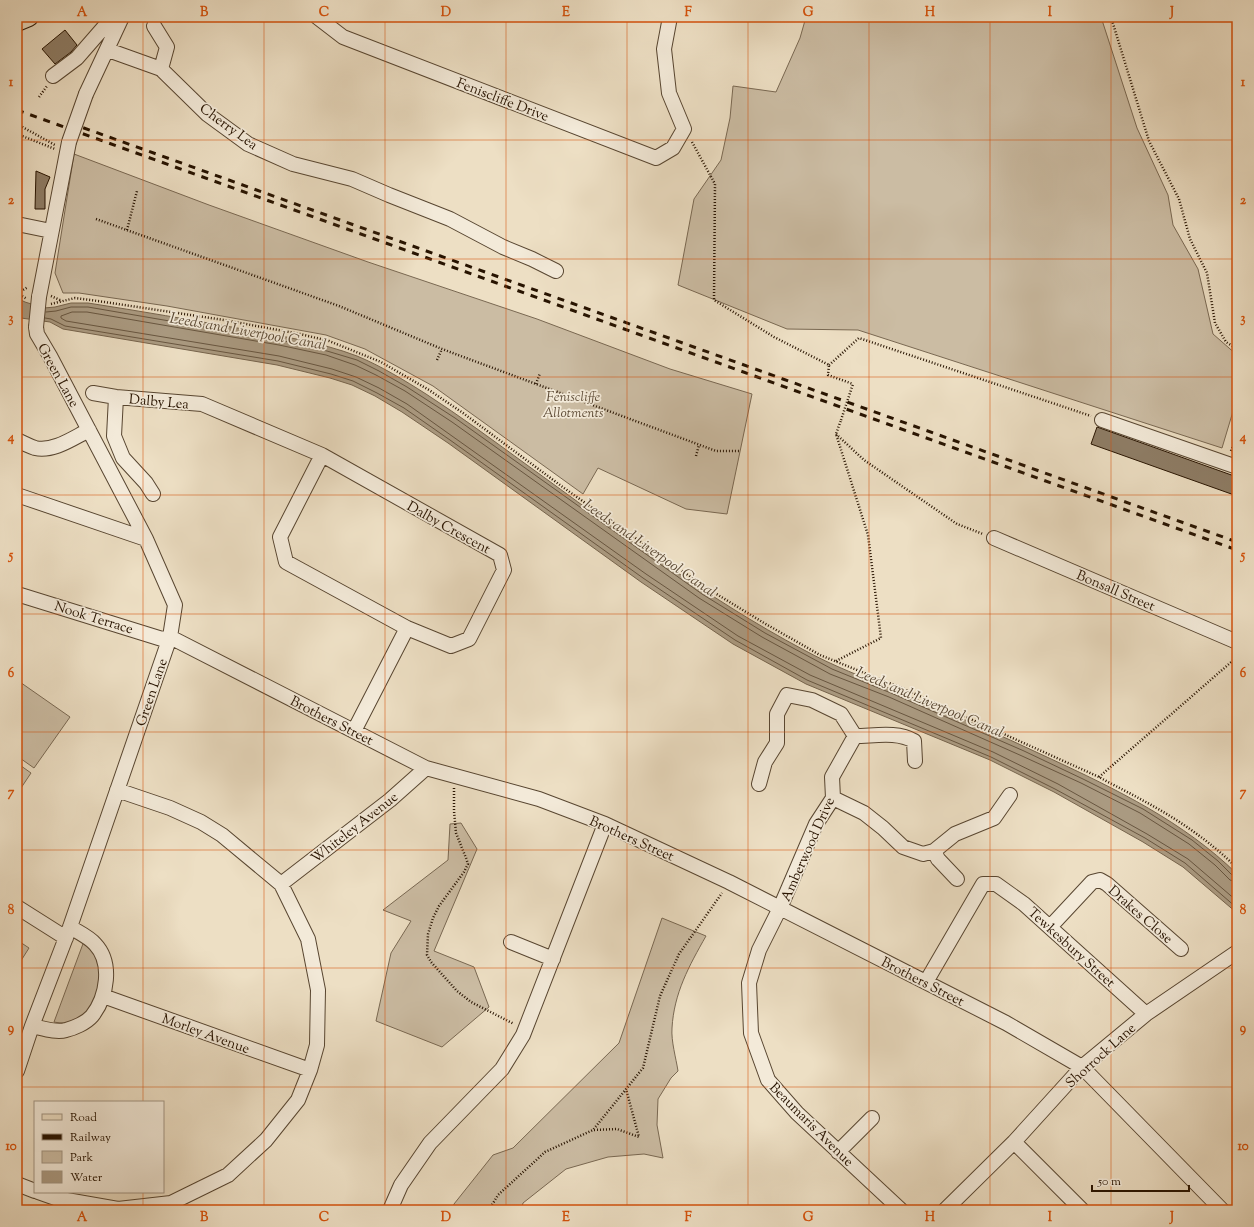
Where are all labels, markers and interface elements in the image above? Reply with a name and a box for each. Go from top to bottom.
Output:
text: A [77,4,88,22]
text: B [200,4,209,22]
text: C [319,4,329,22]
text: D [441,4,451,22]
text: E [562,4,570,22]
text: F [684,4,692,22]
text: G [803,4,814,22]
text: H [925,4,936,22]
text: I [1048,4,1053,22]
text: J [1169,4,1174,22]
text: 1 [9,74,14,92]
street label: Feniscliffe Drive [453,74,551,128]
text: 1 [1241,74,1246,92]
street label: Cherry Lea [195,100,262,156]
text: 2 [8,192,15,210]
text: 2 [1240,192,1247,210]
water label: Leeds and Liverpool Canal [168,308,328,357]
text: 3 [8,310,14,328]
text: 3 [1240,310,1246,328]
street label: Green Lane [31,340,83,412]
park label: Feniscliffe Allotments [543,388,604,424]
street label: Dalby Lea [128,390,190,416]
text: 4 [7,429,15,447]
text: 4 [1239,429,1247,447]
water label: Leeds and Liverpool Canal [578,495,720,603]
street label: Dalby Crescent [403,497,494,560]
text: 5 [8,547,14,565]
text: 5 [1240,547,1246,565]
street label: Bonsall Street [1073,566,1158,617]
street label: Nook Terrace [51,597,135,640]
street label: Green Lane [132,656,174,729]
water label: Leeds and Liverpool Canal [852,663,1007,744]
text: 6 [8,665,15,683]
text: 6 [1240,665,1247,683]
street label: Brothers Street [286,692,376,751]
text: 7 [8,784,15,802]
text: 7 [1240,784,1247,802]
street label: Whiteley Avenue [307,788,403,869]
street label: Amberwood Drive [777,794,841,905]
street label: Brothers Street [586,812,677,868]
street label: Drakes Close [1103,882,1176,949]
text: 8 [8,902,15,920]
text: 8 [1240,902,1247,920]
street label: Tewkesbury Street [1022,904,1119,993]
street label: Brothers Street [877,953,967,1012]
street label: Morley Avenue [159,1010,252,1060]
street label: Shorrock Lane [1062,1019,1141,1094]
text: 9 [8,1020,15,1038]
text: 9 [1240,1020,1247,1038]
street label: Beaumaris Avenue [764,1079,857,1172]
legend [34,1101,164,1193]
text: Road [70,1109,97,1127]
text: Railway [70,1129,111,1147]
text: 10 [5,1138,17,1156]
text: 10 [1237,1138,1249,1156]
text: Park [70,1149,93,1167]
scale bar [1092,1167,1189,1193]
text: Water [70,1169,103,1187]
text: 50 m [1097,1173,1121,1191]
text: A [77,1209,88,1227]
text: B [200,1209,209,1227]
text: C [319,1209,329,1227]
text: D [441,1209,451,1227]
text: E [562,1209,570,1227]
text: F [684,1209,692,1227]
text: G [803,1209,814,1227]
text: H [925,1209,936,1227]
text: I [1048,1209,1053,1227]
text: J [1169,1209,1174,1227]

